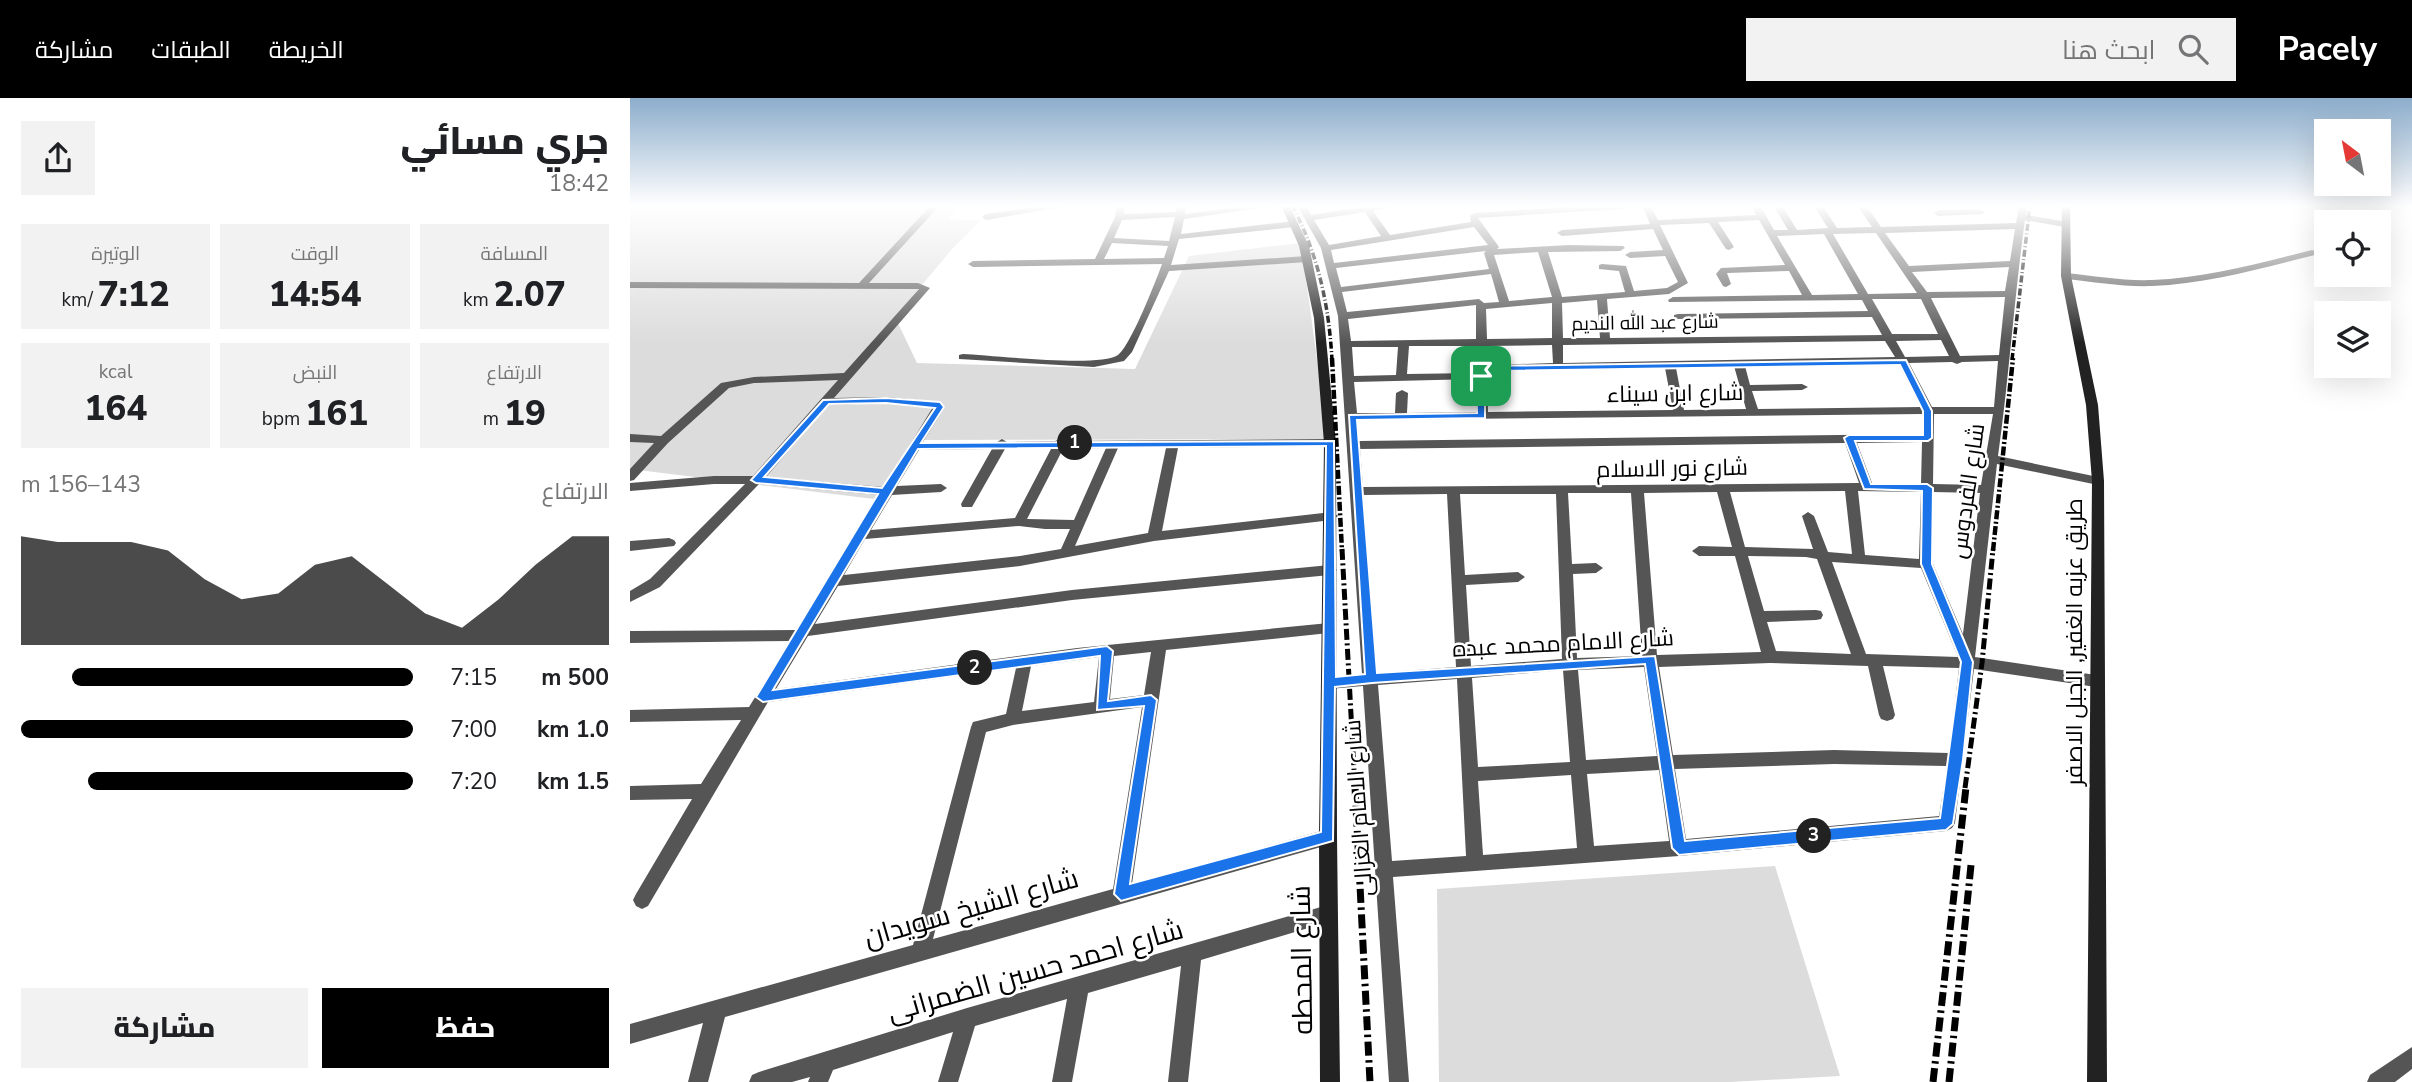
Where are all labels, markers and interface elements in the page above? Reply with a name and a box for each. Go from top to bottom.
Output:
search box [1746,18,2236,81]
text: Pacely [2278,27,2377,72]
icon: search [2174,30,2212,68]
text: ابحث هنا [2062,33,2156,68]
text: مشاركة [35,34,113,66]
text: الطبقات [151,34,231,66]
text: الخريطة [269,34,344,66]
text: جري مسائي [401,116,609,167]
north arrow [2314,119,2390,196]
map controls [2314,119,2391,378]
button: share [21,121,95,195]
text: 18:42 [549,168,609,199]
button: locate [2314,210,2391,287]
text: الوتيرة [91,241,140,267]
text: الوقت [291,241,339,267]
text: المسافة [481,241,548,267]
text: 7:12 [98,271,170,318]
text: 14:54 [268,271,362,318]
text: 2.07 [494,271,566,318]
text: /km [62,287,98,313]
text: km [463,287,494,313]
button: layers [2314,301,2391,378]
street label: شارع عبد الله النديم [1571,309,1719,337]
pin [1451,346,1511,406]
icon: arrive [1462,357,1500,395]
text: kcal [99,359,133,385]
text: النبض [293,360,337,386]
text: الارتفاع [487,360,542,386]
street label: شارع ابن سيناء [1606,377,1744,410]
text: 164 [84,385,147,432]
text: 161 [305,390,368,437]
text: 19 [504,390,546,437]
text: bpm [262,406,305,432]
text: m [483,406,504,432]
street label: شارع الفردوس [1943,422,1992,561]
pin: 1 [1058,426,1092,460]
text: 1 [1069,429,1080,455]
street label: شارع نور الاسلام [1596,452,1748,485]
text: 143–156 m [21,469,141,500]
text: الارتفاع [542,476,609,507]
street label: طريق عزبه الغفير, الجبل الاصفر [2059,498,2090,788]
street label: شارع الامام محمد عبده [1451,622,1675,665]
pin: 2 [958,650,992,686]
text: 2 [969,654,980,680]
text: 7:15 [450,662,497,693]
text: 500 m [541,662,609,693]
text: 7:00 [450,714,497,745]
text: 1.0 km [537,714,609,745]
street label: شارع الامام الغزالى [1337,719,1380,897]
text: 7:20 [450,766,497,797]
text: 1.5 km [537,766,609,797]
pin: 3 [1796,818,1832,854]
text: 3 [1808,822,1819,848]
street label: شارع الشيخ سويدان [859,859,1083,957]
street label: شارع المحطه [1282,885,1322,1035]
street label: شارع احمد حسين الضمرانى [883,910,1188,1031]
button: مشاركة [21,988,308,1068]
button: حفظ [322,988,609,1068]

